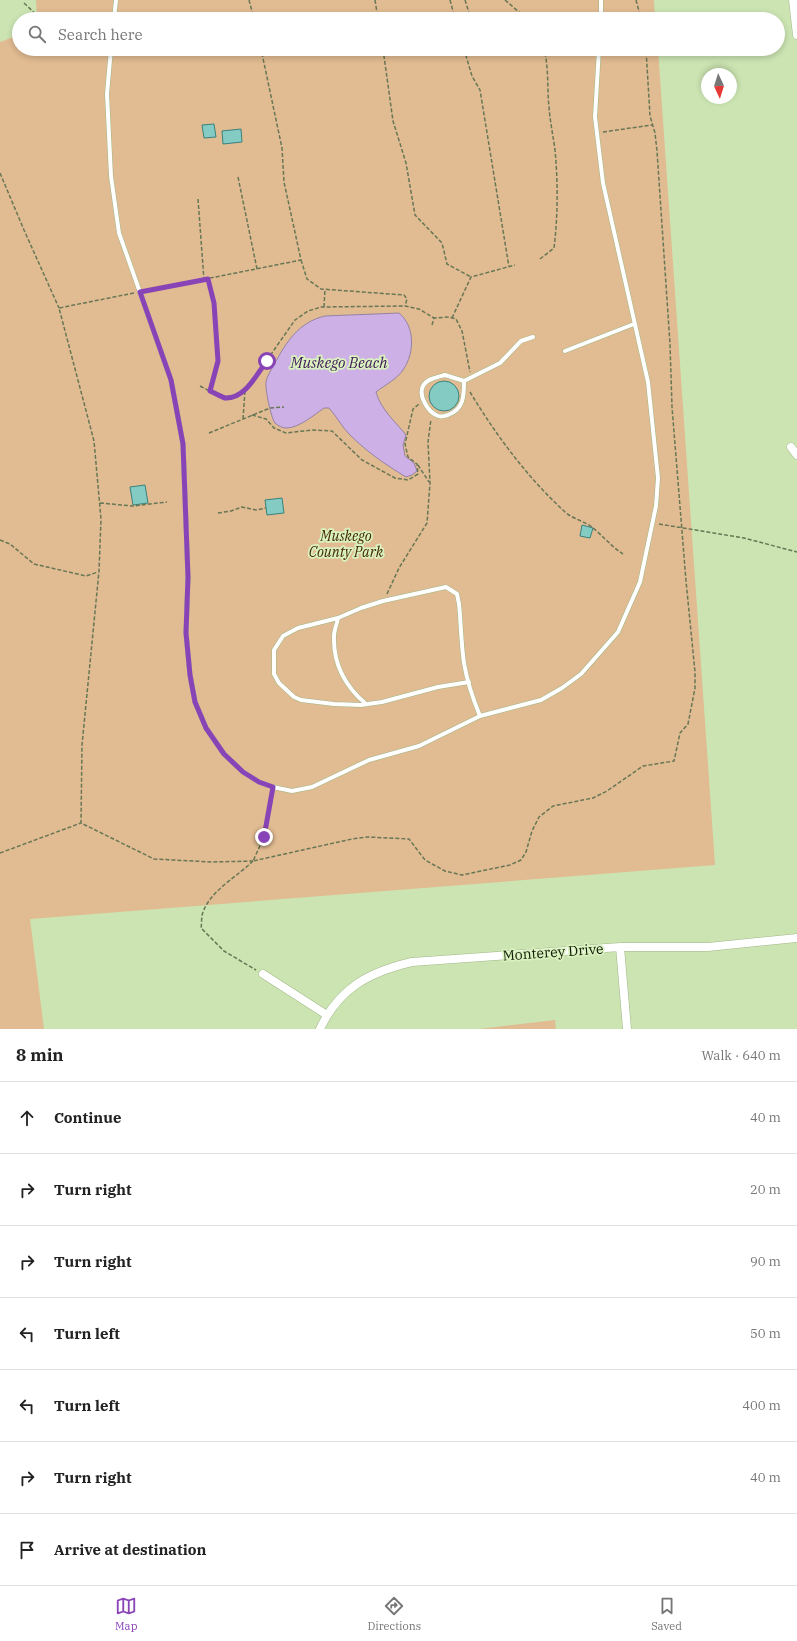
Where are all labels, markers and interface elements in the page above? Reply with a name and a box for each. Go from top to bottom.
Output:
search box [12,12,785,56]
icon: search [26,23,48,45]
text: Search here [58,25,143,44]
north arrow [701,68,737,104]
route start [258,352,276,370]
water label: Muskego Beach [289,353,388,372]
park label: Muskego County Park [309,527,384,561]
route end [255,828,273,846]
street label: Monterey Drive [502,939,604,965]
text: 8 min [16,1044,64,1066]
text: Walk · 640 m [702,1047,781,1064]
icon: ahead [16,1107,38,1129]
text: Continue [54,1108,121,1127]
text: 40 m [750,1109,781,1126]
icon: right [16,1179,38,1201]
text: Turn right [54,1180,132,1199]
text: 20 m [750,1181,781,1198]
icon: right [16,1251,38,1273]
text: Turn right [54,1252,132,1271]
text: 90 m [750,1253,781,1270]
icon: left [16,1323,38,1345]
text: Turn left [54,1324,120,1343]
text: 50 m [750,1325,781,1342]
icon: left [16,1395,38,1417]
text: Turn left [54,1396,120,1415]
text: 400 m [742,1397,781,1414]
icon: right [16,1467,38,1489]
text: Turn right [54,1468,132,1487]
text: 40 m [750,1469,781,1486]
icon: arrive [16,1539,38,1561]
text: Arrive at destination [54,1540,206,1559]
tab: Map [115,1595,137,1633]
tab: Directions [367,1595,421,1633]
tab: Saved [651,1595,682,1633]

